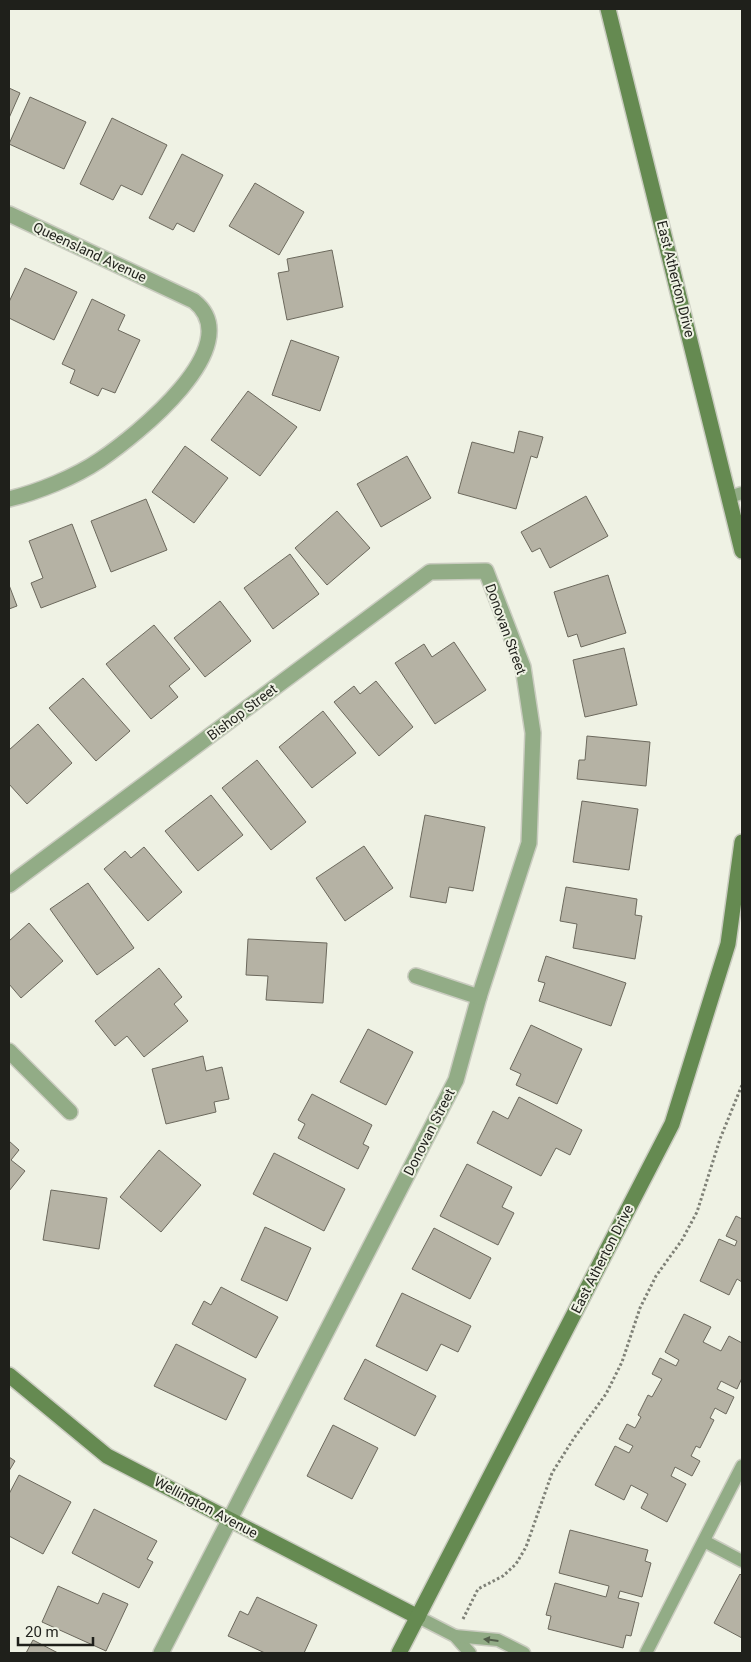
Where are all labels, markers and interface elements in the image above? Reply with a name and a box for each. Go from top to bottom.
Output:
street label: Queensland Avenue [31,219,149,285]
street label: East Atherton Drive [654,219,698,339]
street label: Donovan Street [482,582,530,677]
street label: Bishop Street [204,680,280,743]
street label: Donovan Street [400,1086,458,1178]
street label: East Atherton Drive [568,1202,636,1316]
street label: Wellington Avenue [152,1473,260,1541]
scale bar [18,1614,92,1646]
text: 20 m [25,1623,59,1641]
one-way arrow [482,1636,498,1644]

